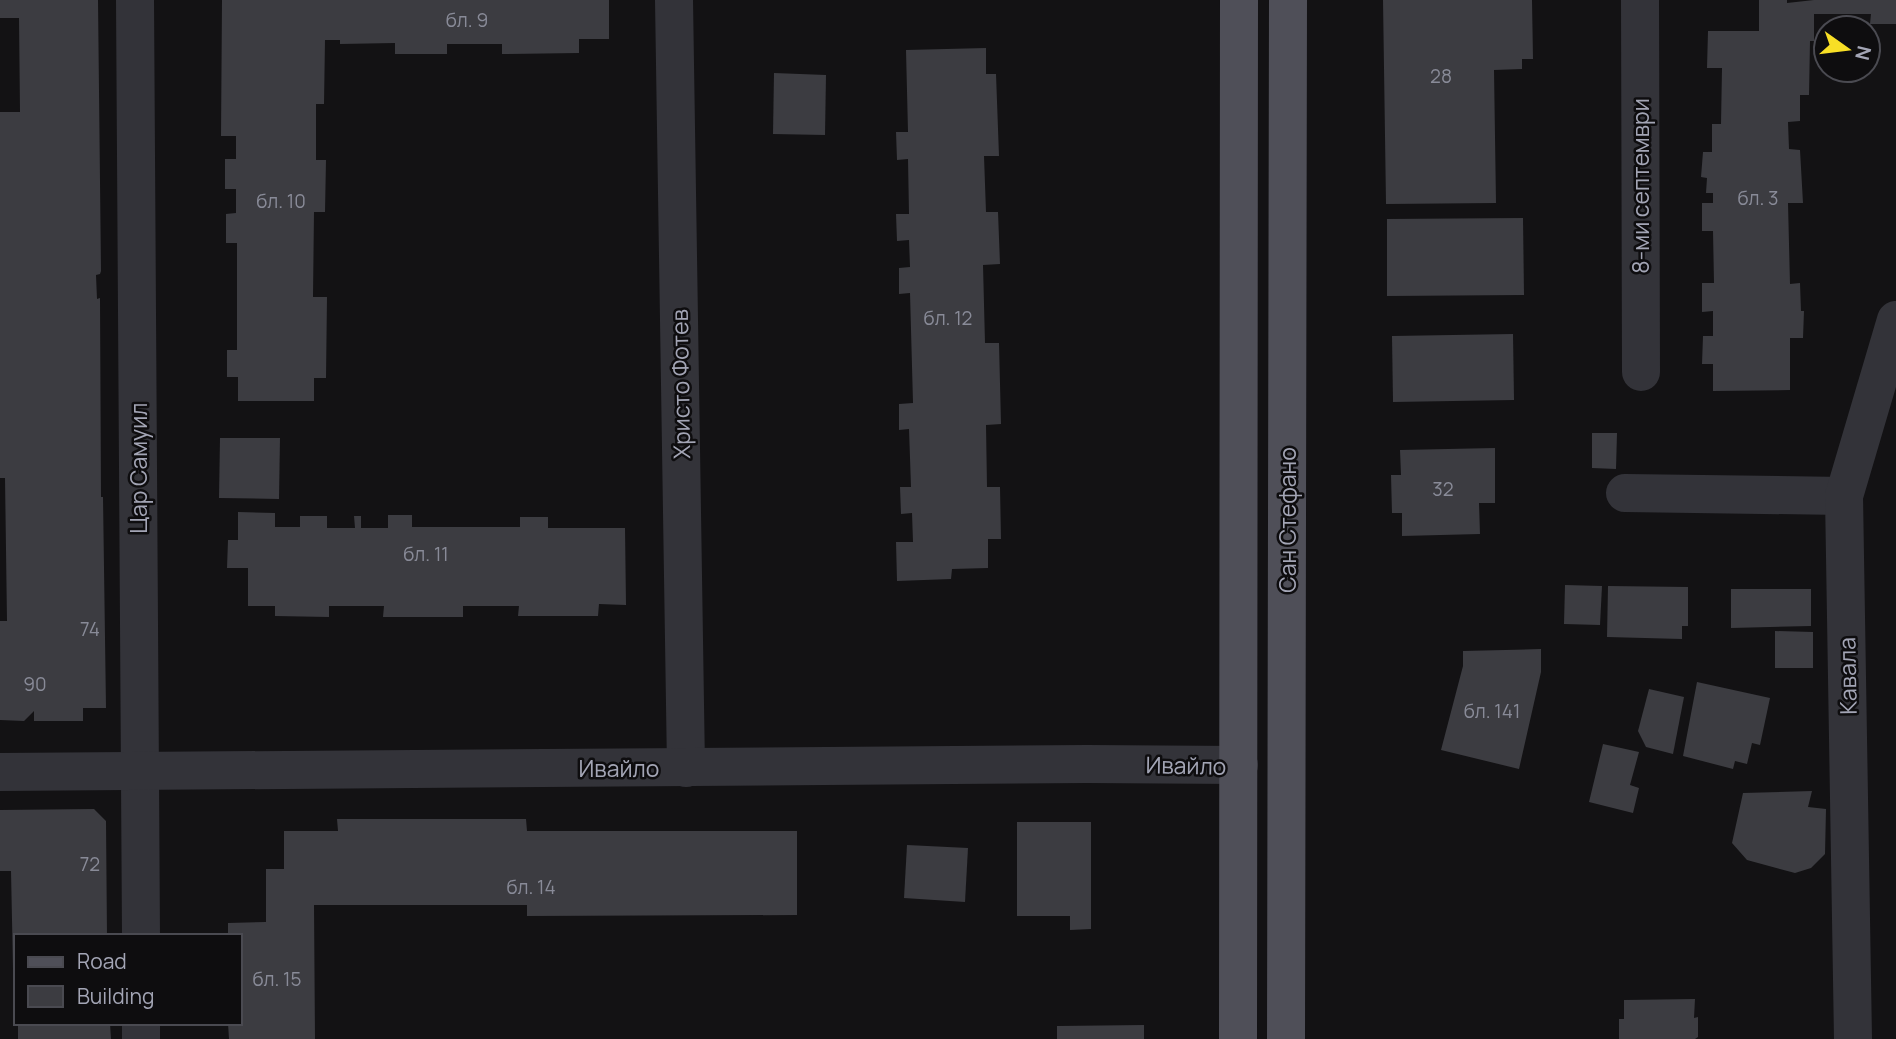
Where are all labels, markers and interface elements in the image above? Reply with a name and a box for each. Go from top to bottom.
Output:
house number: бл. 9 [446,7,488,33]
north arrow [1812,14,1882,84]
text: N [1849,43,1878,63]
house number: 28 [1430,63,1452,89]
street label: 8-ми септември [1624,98,1656,274]
house number: бл. 3 [1737,185,1779,211]
house number: бл. 10 [256,188,306,214]
house number: бл. 12 [924,305,972,331]
street label: Христо Фотев [663,309,697,459]
street label: Цар Самуил [122,402,154,534]
street label: Сан Стефано [1271,447,1303,593]
house number: 32 [1432,476,1454,502]
house number: бл. 11 [403,541,449,567]
house number: 74 [80,616,100,642]
street label: Кавала [1830,637,1864,715]
house number: 90 [23,671,47,697]
house number: бл. 141 [1464,698,1520,724]
street label: Ивайло [1145,748,1227,782]
street label: Ивайло [579,752,659,784]
house number: 72 [80,851,100,877]
house number: бл. 14 [506,874,556,900]
legend [14,934,242,1025]
text: Road [77,947,127,975]
house number: бл. 15 [252,966,302,992]
text: Building [77,982,154,1010]

